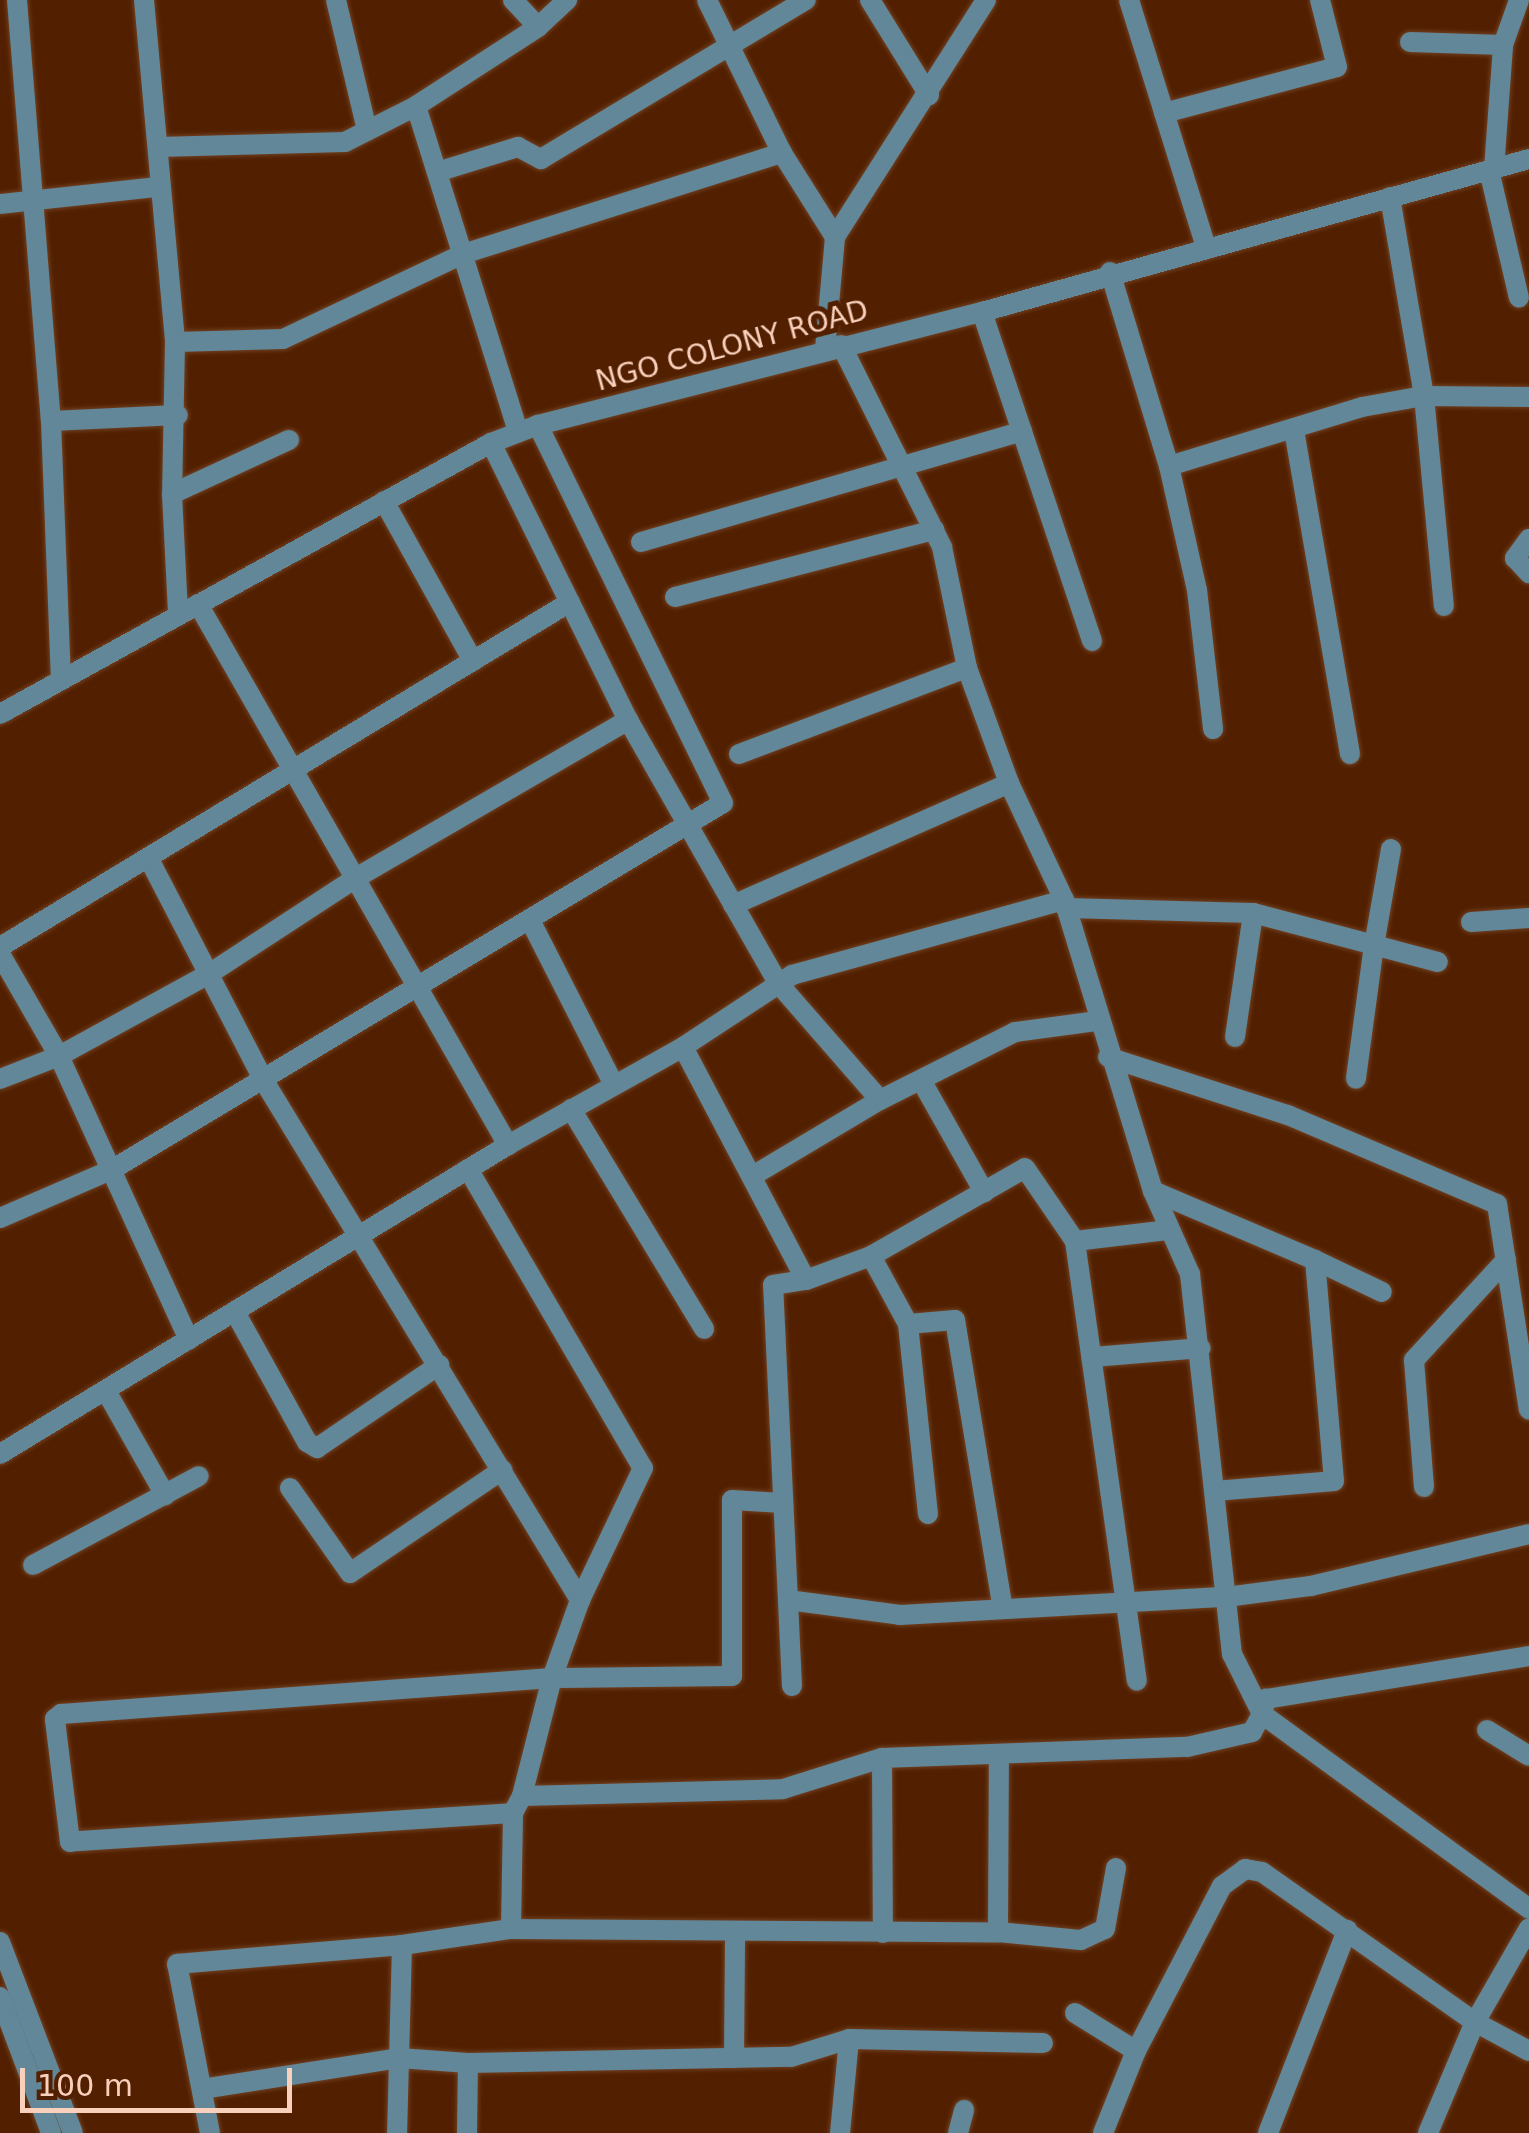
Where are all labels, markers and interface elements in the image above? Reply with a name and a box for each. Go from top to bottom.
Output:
street label: NGO COLONY ROAD [592,293,872,399]
scale bar [25,2048,298,2110]
text: 100 m [37,2068,133,2103]

